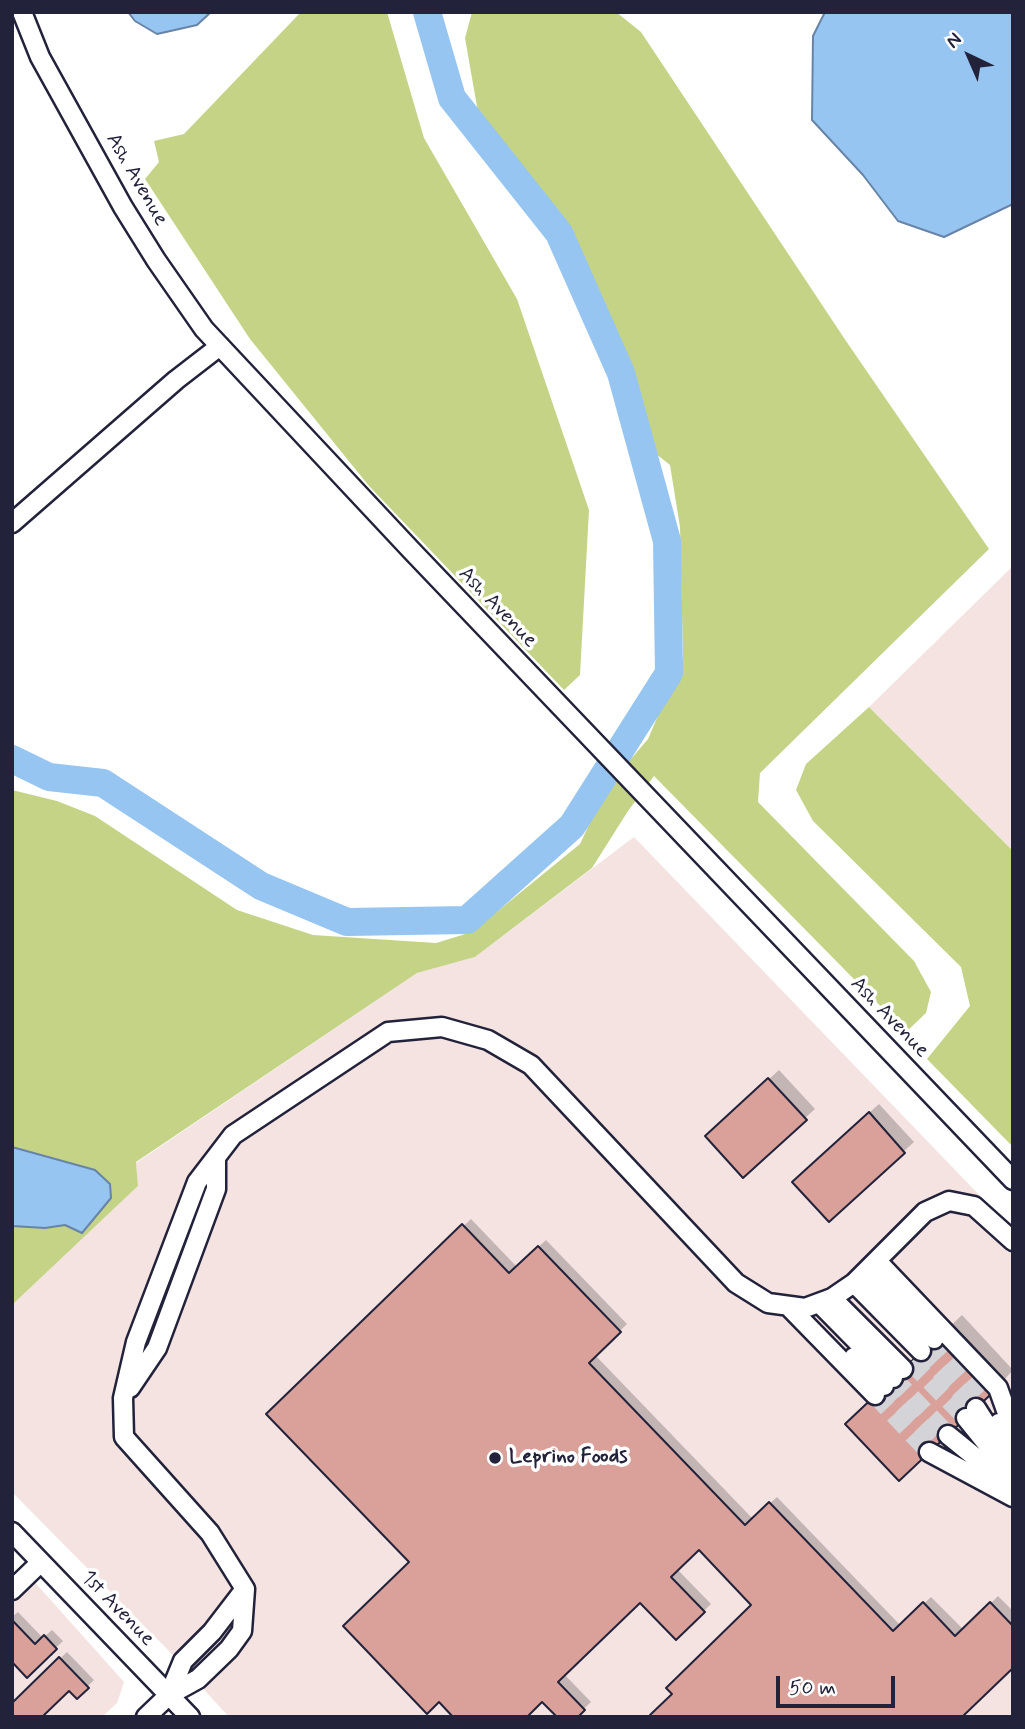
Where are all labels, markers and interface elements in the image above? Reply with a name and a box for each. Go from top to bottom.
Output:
north arrow [934,21,1004,91]
text: N [941,27,967,54]
street label: Ash Avenue [99,129,173,231]
street label: Ash Avenue [452,562,542,654]
street label: Ash Avenue [844,972,934,1064]
place label: Leprino Foods [509,1445,627,1471]
marker: Leprino Foods [487,1450,503,1466]
street label: 1st Avenue [75,1566,159,1652]
scale bar [780,1662,899,1706]
text: 50 m [789,1674,836,1702]

